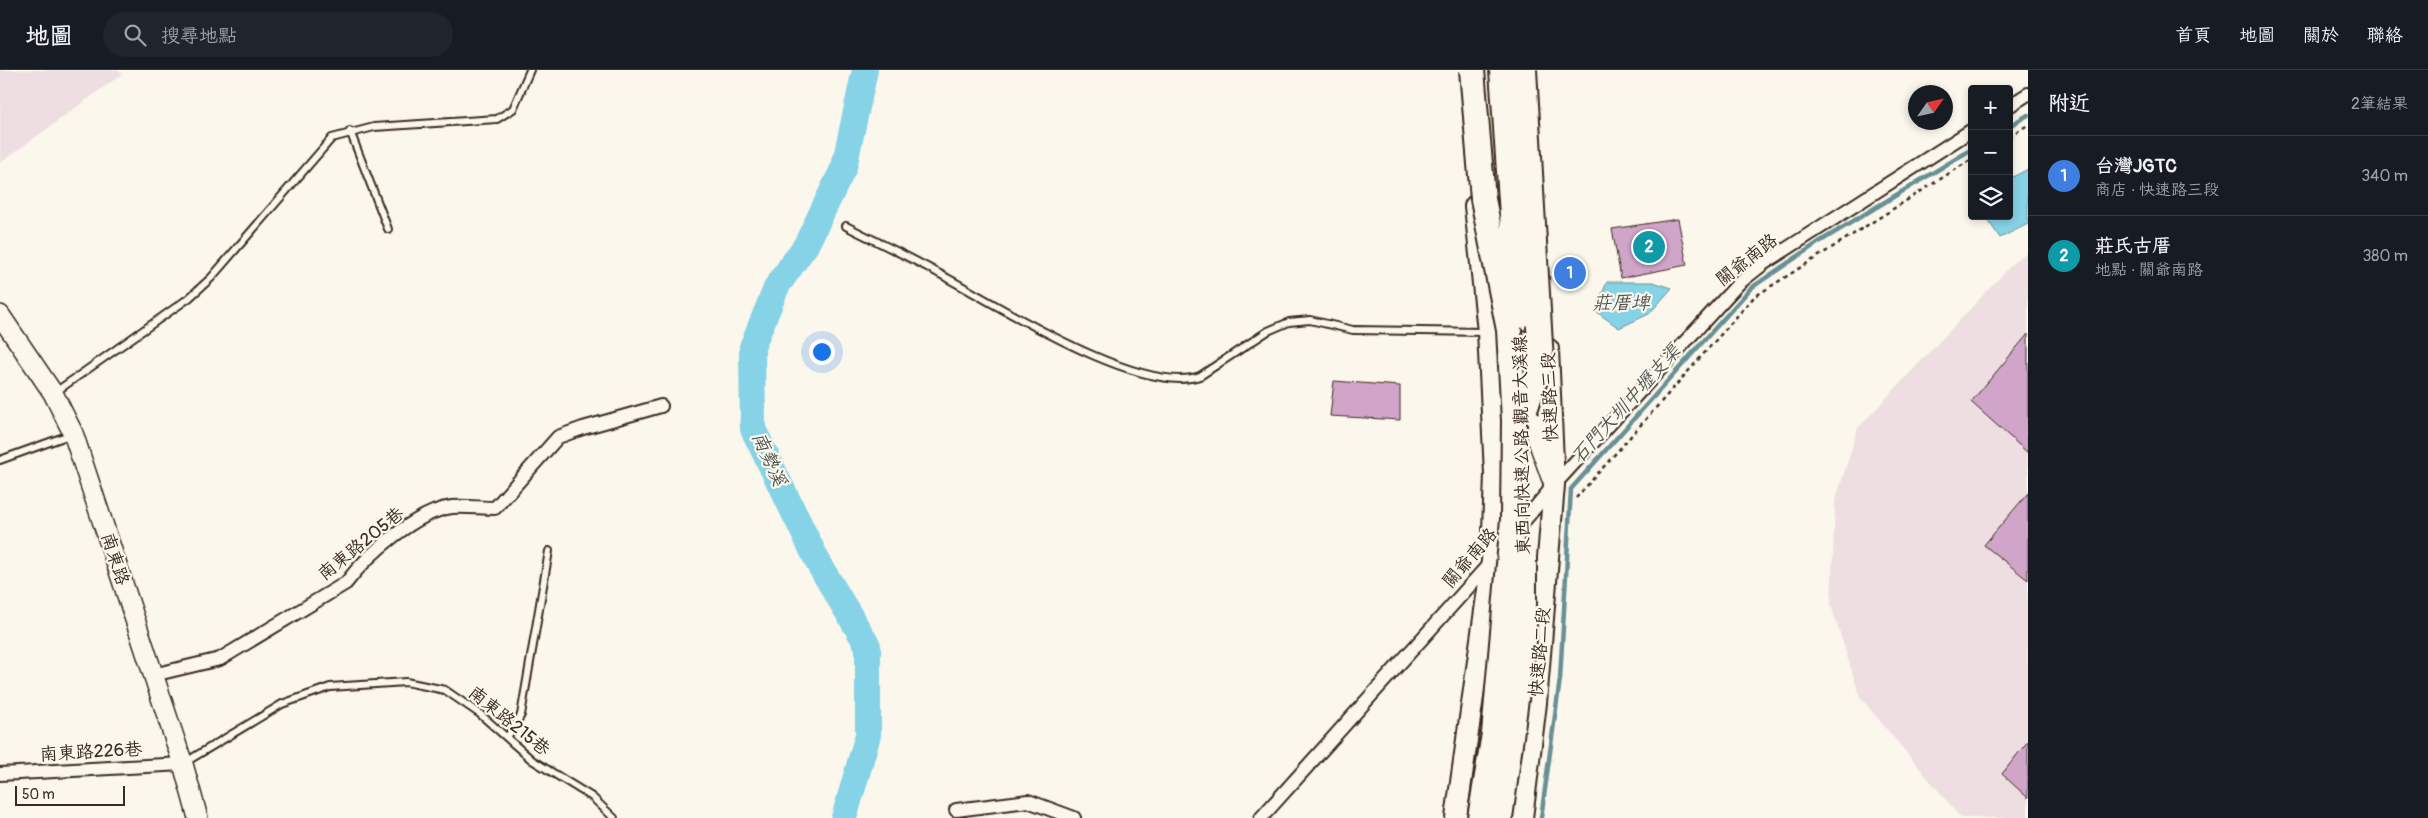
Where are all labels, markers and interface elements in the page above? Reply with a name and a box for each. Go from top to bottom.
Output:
search box [103,12,453,57]
icon: search [121,21,149,49]
text: 地圖 [25,22,73,51]
text: 搜尋地點 [161,24,237,48]
text: 首頁 [2175,24,2211,47]
text: 地圖 [2239,24,2275,47]
text: 關於 [2303,24,2339,47]
text: 聯絡 [2367,24,2403,47]
north arrow [1908,85,1953,130]
map controls [1968,85,2013,220]
button: + [1968,85,2013,130]
text: 附近 [2048,90,2090,117]
text: 2筆結果 [2351,94,2408,114]
button: − [1968,130,2013,175]
text: 台灣JGTC [2095,154,2177,178]
text: 1 [2061,166,2067,186]
text: 340 m [2361,166,2408,186]
button: layers [1968,175,2013,220]
text: 商店 · 快速路三段 [2095,180,2219,200]
pin: 2 [1633,228,1665,266]
street label: 關爺南路 [1712,229,1782,291]
text: 莊氏古厝 [2095,234,2171,258]
text: 2 [2060,246,2068,266]
text: 380 m [2362,246,2408,266]
pin: 1 [1554,254,1586,292]
text: 地點 · 關爺南路 [2095,260,2203,280]
water label: 莊厝埤 [1592,291,1651,315]
street label: 東西向快速公路 觀音大溪線 [1509,335,1535,555]
water label: 石門大圳中壢支渠 [1566,338,1687,469]
your location [809,339,835,365]
street label: 快速路三段 [1537,352,1563,442]
water label: 南勢溪 [746,428,792,491]
street label: 南東路205巷 [313,502,409,586]
street label: 關爺南路 [1438,523,1502,593]
street label: 南東路 [96,530,134,588]
street label: 快速路二段 [1525,606,1555,698]
street label: 南東路215巷 [463,681,555,761]
street label: 南東路226巷 [39,738,143,766]
scale bar [15,783,125,806]
text: 50 m [22,786,55,803]

